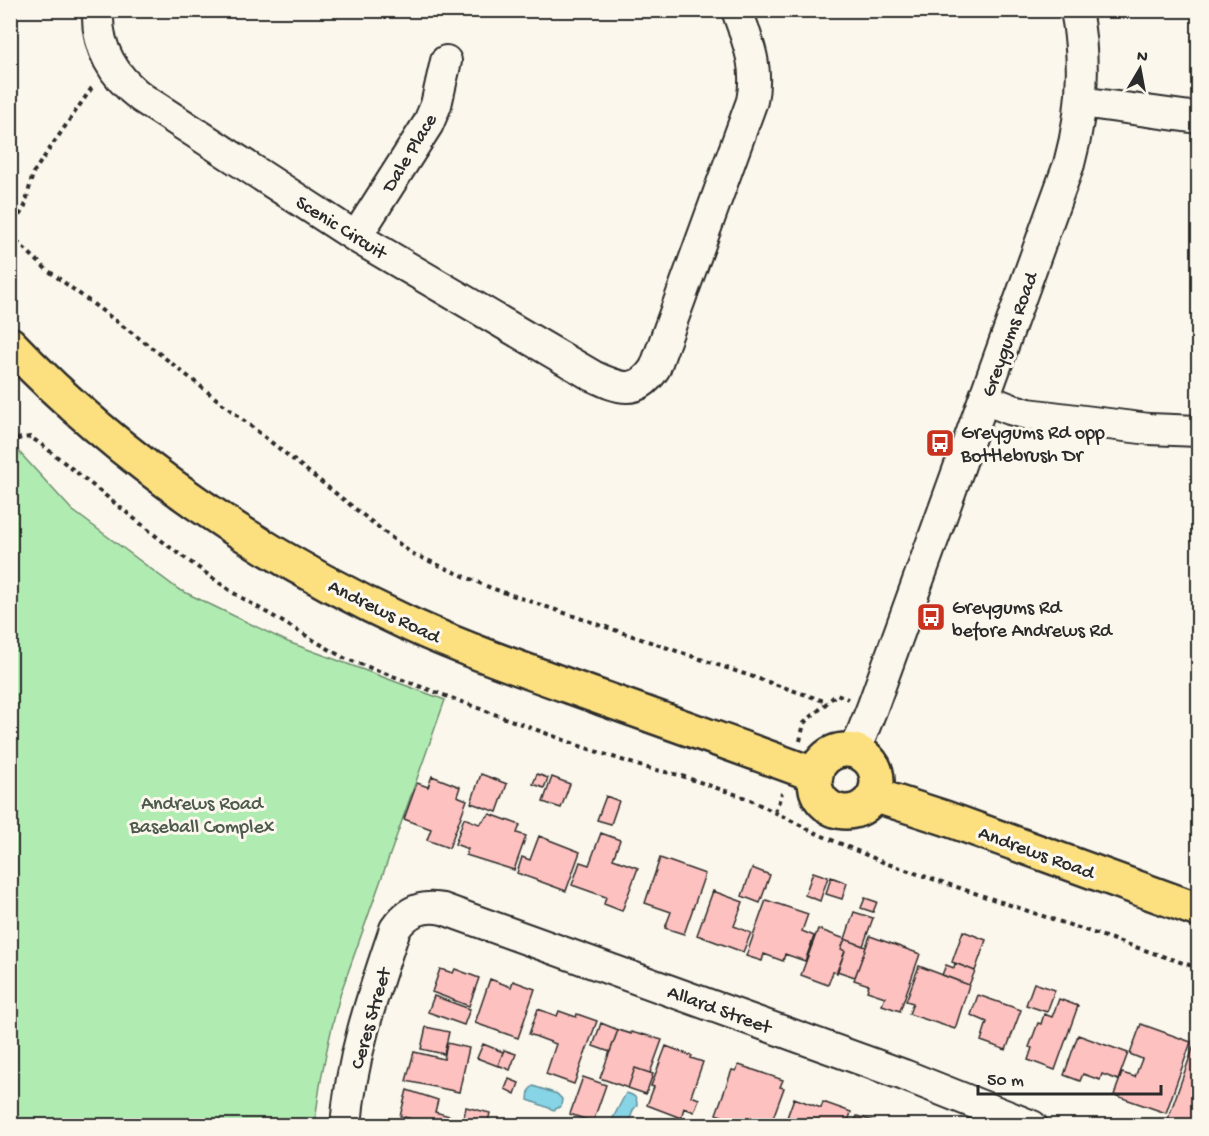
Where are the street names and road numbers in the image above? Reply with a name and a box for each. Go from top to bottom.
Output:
street label: Dale Place [378,110,444,199]
street label: Scenic Circuit [290,192,391,267]
street label: Greygums Road [978,268,1045,400]
street label: Andrews Road [324,576,445,651]
street label: Andrews Road [975,823,1099,887]
street label: Ceres Street [347,964,398,1072]
street label: Allard Street [664,982,775,1041]

